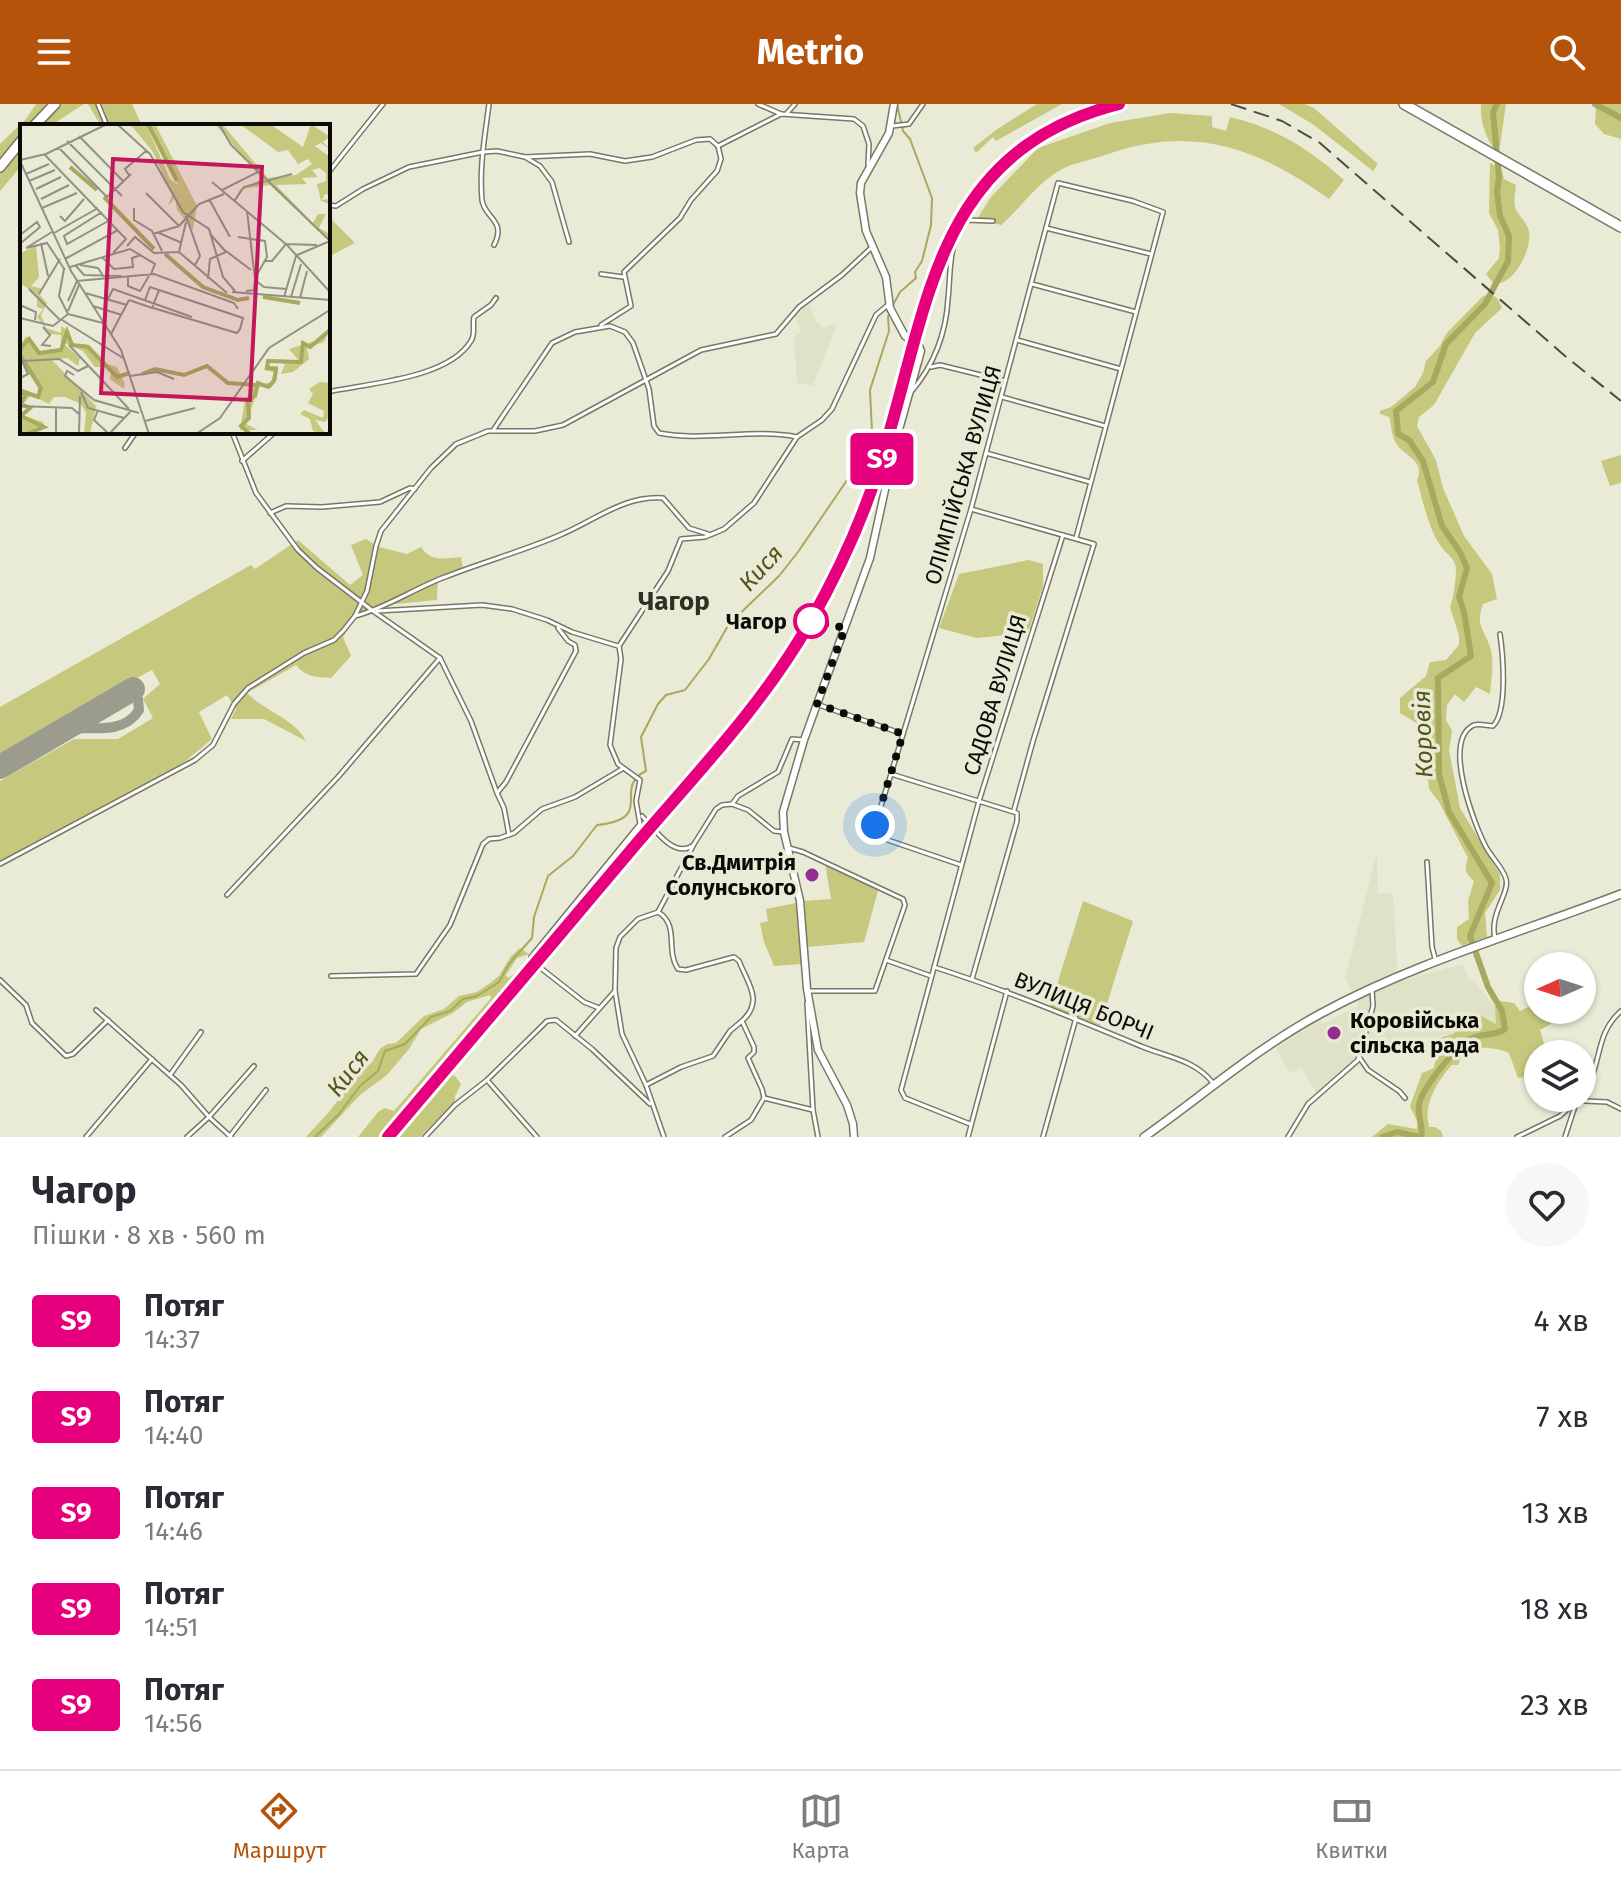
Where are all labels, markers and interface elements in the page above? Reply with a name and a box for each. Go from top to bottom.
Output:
icon: menu [32,30,76,74]
text: Metrio [757,30,864,74]
icon: search [1545,30,1589,74]
inset map [20,124,330,434]
street label: ОЛІМПІЙСЬКА ВУЛИЦЯ [919,362,1007,588]
line badge: S9 [846,433,918,485]
text: S9 [866,442,898,475]
water label: Кися [733,539,789,597]
district label: Чагор [638,586,710,617]
marker: Чагор [794,604,828,638]
place label: Чагор [726,608,787,635]
street label: САДОВА ВУЛИЦЯ [958,611,1032,779]
water label: Коровія [1407,689,1439,779]
your location [855,805,895,845]
place label: Св.Дмитрія Солунського [666,849,796,901]
marker: Св.Дмитрія Солунського [803,866,821,884]
north arrow [1524,952,1596,1024]
map controls [1524,952,1596,1112]
street label: ВУЛИЦЯ БОРЧІ [1010,966,1158,1046]
place label: Коровійська сільска рада [1350,1007,1480,1059]
marker: Коровійська сільска рада [1325,1024,1343,1042]
button: layers [1524,1040,1596,1112]
water label: Кися [321,1044,375,1102]
button: heart [1505,1163,1589,1247]
text: Чагор [32,1167,137,1213]
text: Пішки · 8 хв · 560 m [32,1220,266,1251]
text: Потяг [144,1288,224,1324]
text: 4 хв [1534,1303,1589,1339]
text: S9 [60,1304,92,1337]
text: 14:37 [144,1324,200,1355]
text: Потяг [144,1384,224,1420]
text: 7 хв [1536,1399,1589,1435]
text: S9 [60,1400,92,1433]
text: 14:40 [144,1420,204,1451]
text: Потяг [144,1480,224,1516]
text: 13 хв [1522,1495,1589,1531]
text: S9 [60,1496,92,1529]
text: 14:46 [144,1516,203,1547]
text: Потяг [144,1576,224,1612]
text: 18 хв [1520,1591,1589,1627]
text: S9 [60,1592,92,1625]
text: 14:51 [144,1612,198,1643]
text: Потяг [144,1672,224,1708]
text: 23 хв [1520,1687,1589,1723]
text: S9 [60,1688,92,1721]
text: 14:56 [144,1708,202,1739]
tab: Маршрут [233,1789,326,1864]
tab: Карта [791,1789,850,1864]
tab: Квитки [1315,1789,1388,1864]

